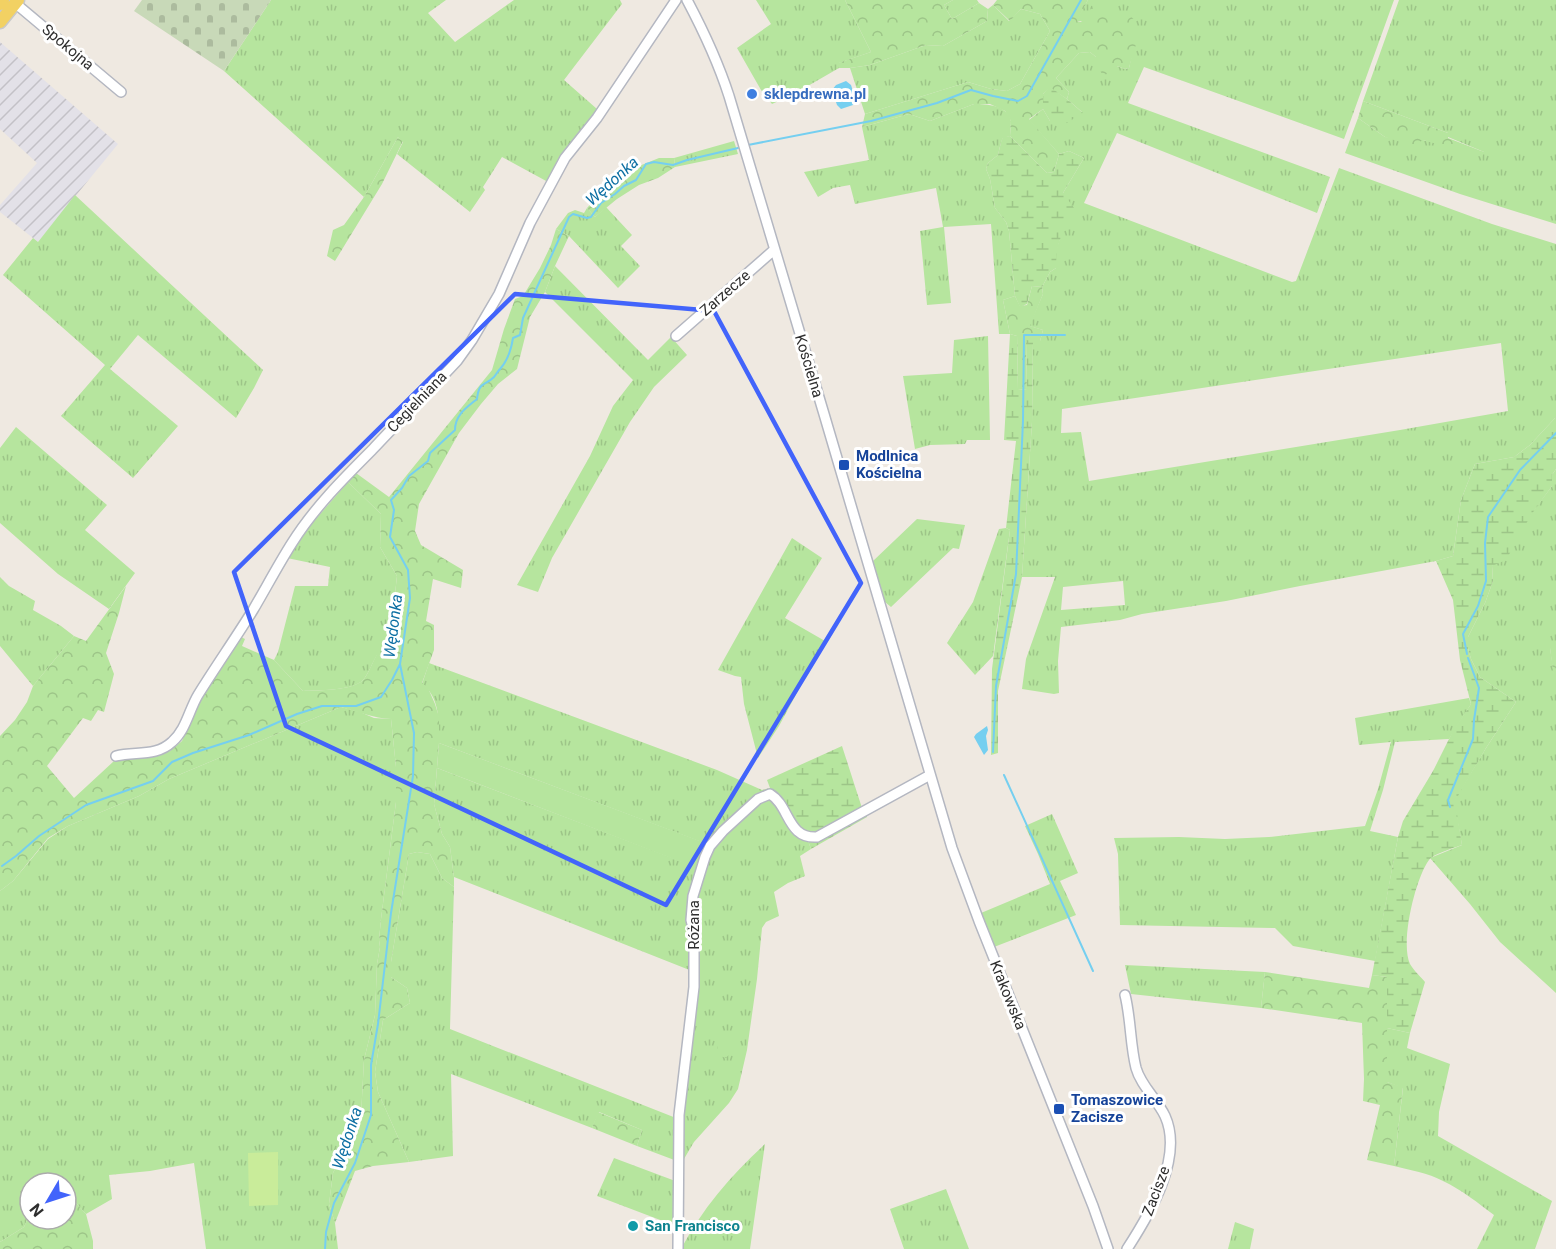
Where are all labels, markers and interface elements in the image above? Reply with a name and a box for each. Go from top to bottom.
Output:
street label: Spokojna [38,20,98,74]
place label: sklepdrewna.pl [764,85,866,103]
marker: sklepdrewna.pl [745,87,759,101]
water label: Wędonka [582,152,642,210]
street label: Zarzecze [696,266,754,320]
street label: Kościelna [791,332,827,400]
street label: Cegielniana [383,368,451,436]
place label: Modlnica Kościelna [856,447,922,482]
marker: Modlnica Kościelna [837,458,851,472]
water label: Wędonka [380,593,406,659]
street label: Różana [685,900,703,950]
street label: Krakowska [986,958,1030,1032]
place label: Tomaszowice Zacisze [1071,1091,1163,1126]
marker: Tomaszowice Zacisze [1052,1102,1066,1116]
water label: Wędonka [328,1105,366,1171]
street label: Zacisze [1138,1164,1174,1218]
north arrow [18,1171,78,1231]
text: N [26,1200,48,1220]
place label: San Francisco [645,1217,740,1235]
marker: San Francisco [626,1219,640,1233]

